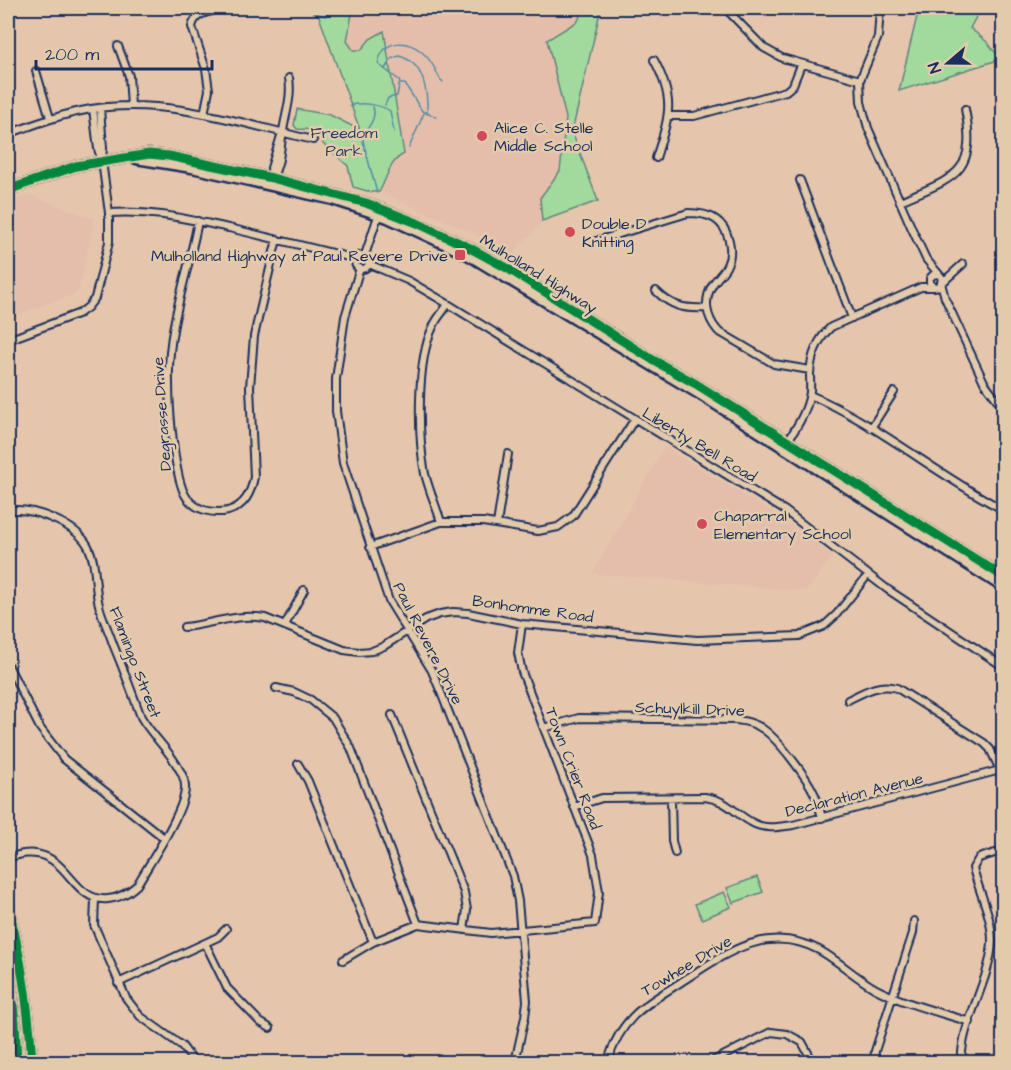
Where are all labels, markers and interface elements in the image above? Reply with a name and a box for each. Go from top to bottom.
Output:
scale bar [36,33,212,71]
north arrow [918,33,978,93]
text: 200 m [45,42,99,67]
text: N [923,59,947,76]
place label: Alice C. Stelle Middle School [494,117,594,157]
park label: Freedom Park [311,122,378,162]
marker: Alice C. Stelle Middle School [475,129,489,143]
place label: Double D Knitting [582,213,646,254]
marker: Double D Knitting [563,225,577,239]
street label: Mulholland Highway [475,229,602,320]
place label: Mulholland Highway at Paul Revere Drive [151,245,448,268]
marker: Mulholland Highway at Paul Revere Drive [453,248,467,262]
street label: Degrasse Drive [147,356,178,472]
street label: Liberty Bell Road [638,402,761,489]
place label: Chaparral Elementary School [714,505,851,546]
marker: Chaparral Elementary School [695,517,709,531]
street label: Paul Revere Drive [388,578,469,709]
street label: Bonhomme Road [471,590,595,628]
street label: Flamingo Street [103,604,167,722]
street label: Schuylkill Drive [635,696,746,723]
street label: Town Crier Road [540,704,607,833]
street label: Declaration Avenue [783,767,926,823]
street label: Towhee Drive [637,930,736,1002]

